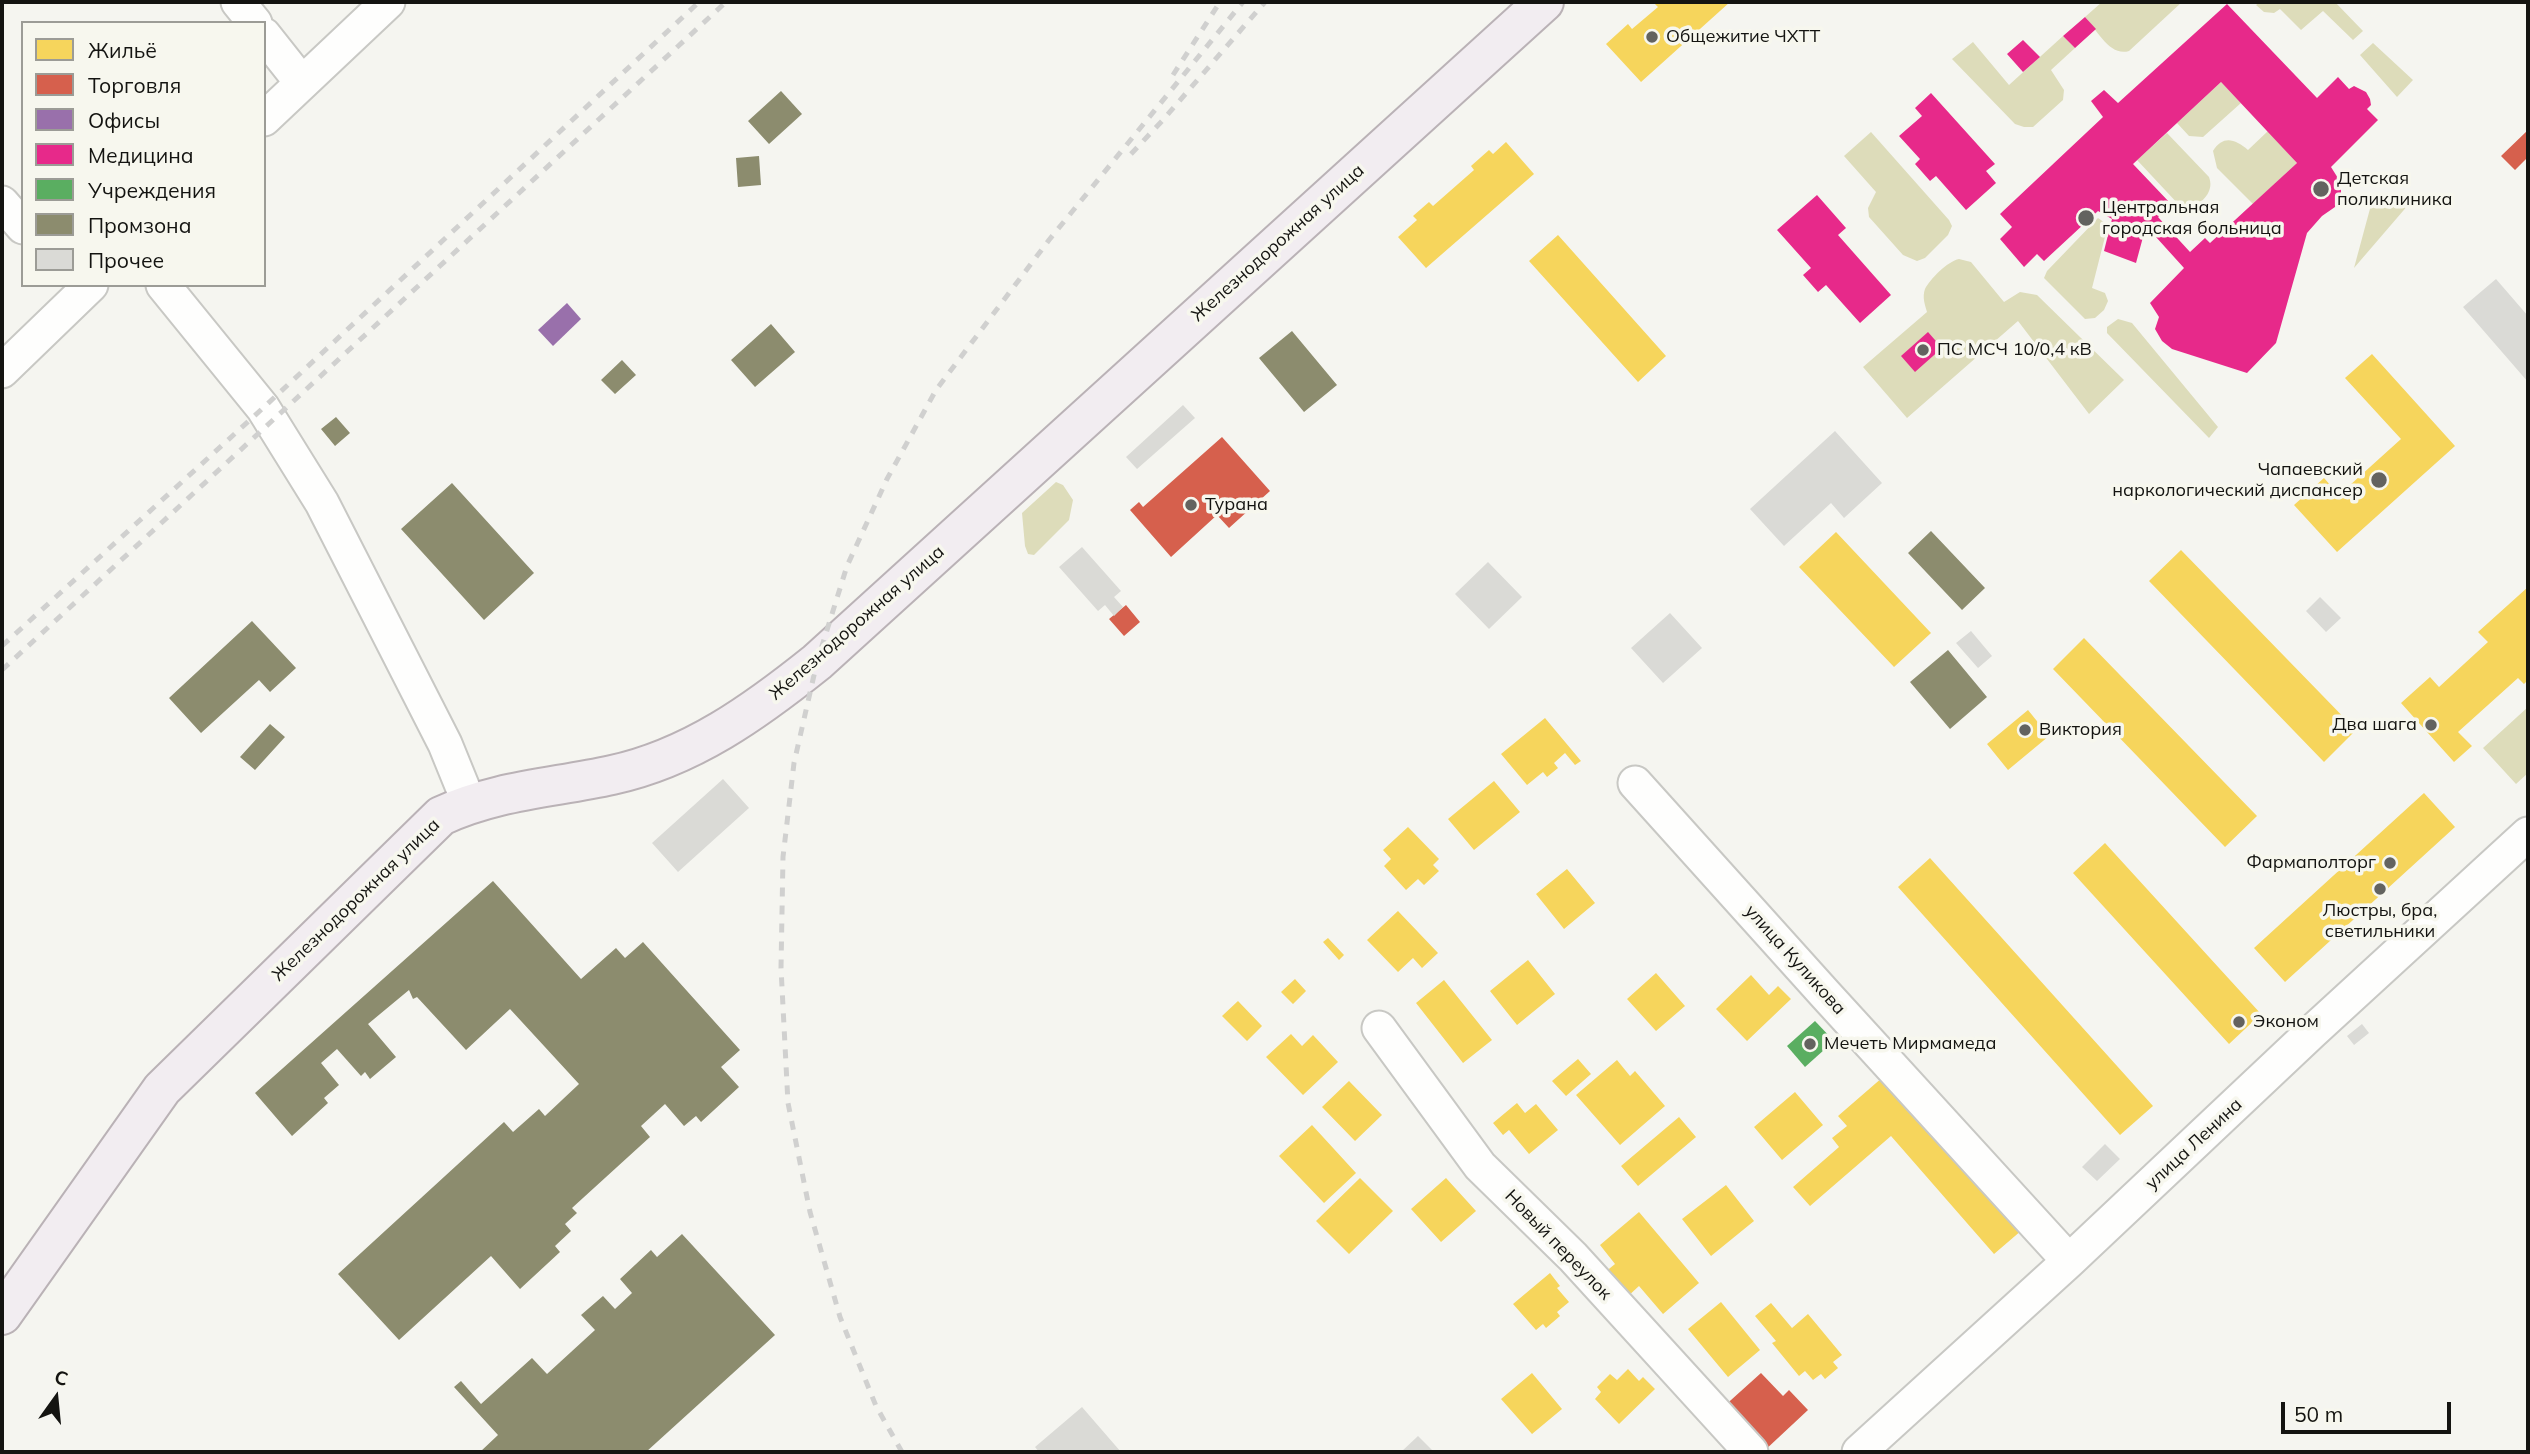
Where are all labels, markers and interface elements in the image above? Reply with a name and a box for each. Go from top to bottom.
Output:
legend [21,21,266,287]
place label: Общежитие ЧХТТ [1666,26,1820,48]
marker: Общежитие ЧХТТ [1644,29,1660,45]
text: Жильё [88,37,157,63]
text: Торговля [88,72,181,98]
text: Офисы [88,107,160,133]
text: Медицина [88,142,194,168]
street label: Железнодорожная улица [1187,160,1369,326]
place label: Детская поликлиника [2337,168,2452,210]
text: Учреждения [88,177,216,203]
marker: Детская поликлиника [2311,179,2331,199]
place label: Центральная городская больница [2102,197,2282,240]
marker: Центральная городская больница [2076,208,2096,228]
text: Промзона [88,212,191,238]
text: Прочее [88,247,164,273]
place label: ПС МСЧ 10/0,4 кВ [1937,339,2092,361]
marker: ПС МСЧ 10/0,4 кВ [1915,342,1931,358]
place label: Чапаевский наркологический диспансер [2112,459,2363,502]
marker: Чапаевский наркологический диспансер [2369,470,2389,490]
place label: Турана [1205,494,1268,516]
marker: Турана [1183,497,1199,513]
street label: Железнодорожная улица [765,541,949,705]
place label: Два шага [2332,714,2417,736]
marker: Два шага [2423,717,2439,733]
place label: Виктория [2039,719,2122,741]
marker: Виктория [2017,722,2033,738]
street label: Железнодорожная улица [268,814,444,986]
place label: Фармаполторг [2246,852,2376,874]
marker: Фармаполторг [2382,855,2398,871]
marker: Люстры, бра, светильники [2372,881,2388,897]
place label: Люстры, бра, светильники [2323,900,2437,942]
street label: улица Куликова [1740,901,1850,1019]
place label: Эконом [2253,1011,2319,1033]
marker: Эконом [2231,1014,2247,1030]
place label: Мечеть Мирмамеда [1824,1033,1997,1055]
marker: Мечеть Мирмамеда [1802,1036,1818,1052]
street label: улица Ленина [2141,1094,2247,1194]
street label: Новый переулок [1500,1186,1616,1304]
north arrow [21,1363,91,1433]
text: С [52,1364,71,1391]
scale bar [2285,1388,2455,1432]
text: 50 m [2294,1401,2343,1427]

